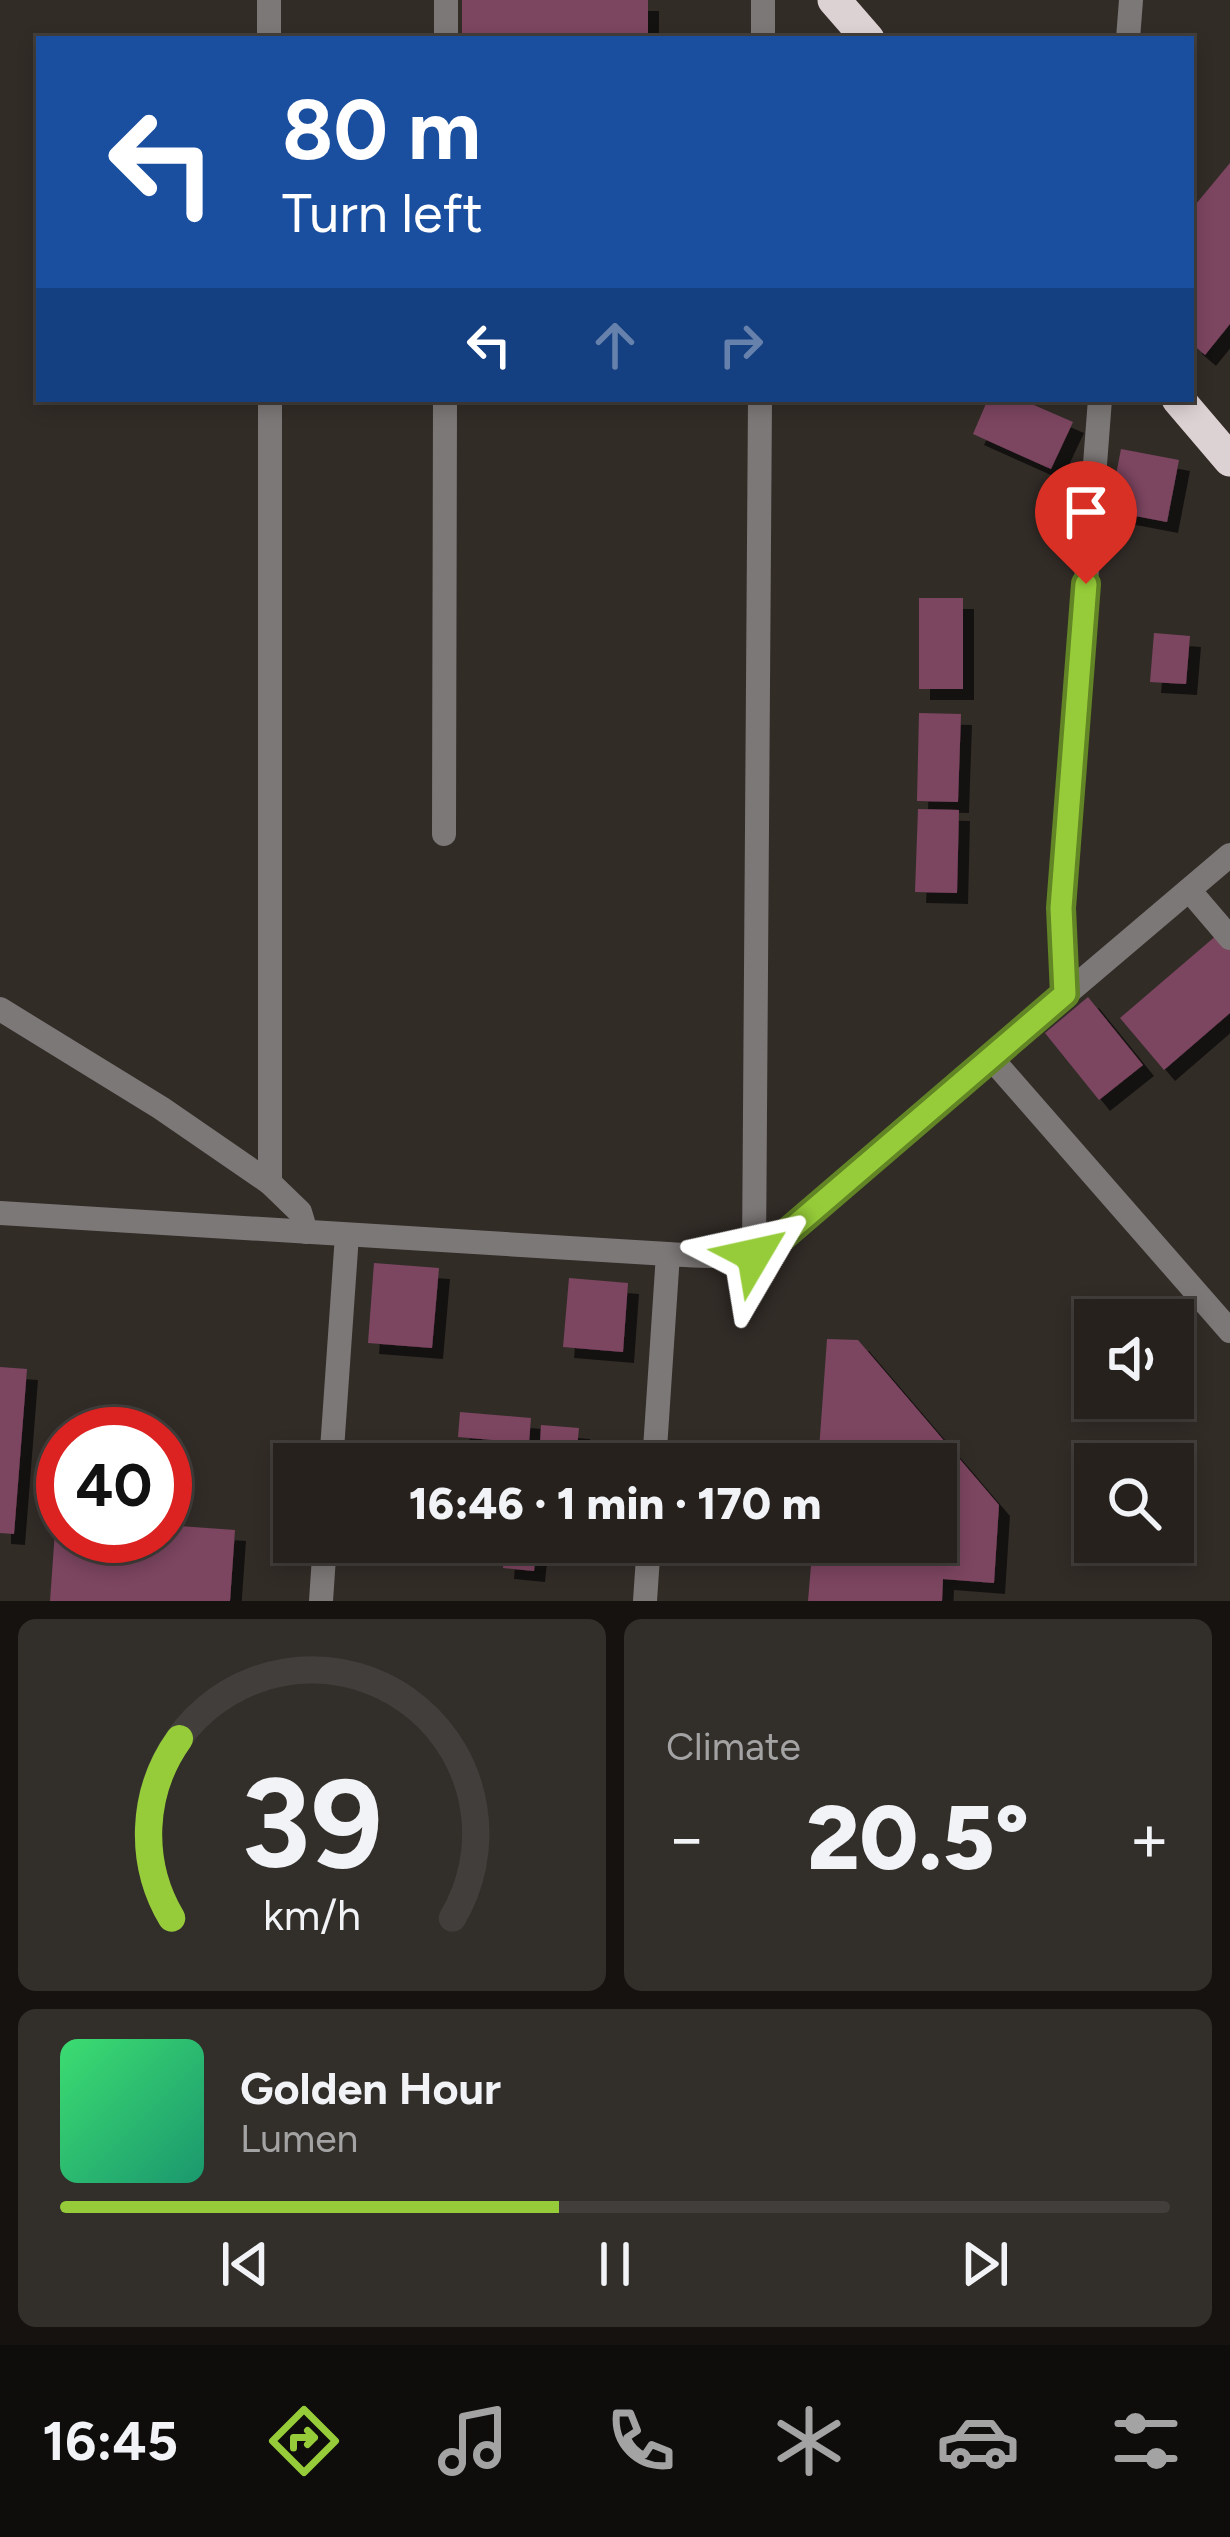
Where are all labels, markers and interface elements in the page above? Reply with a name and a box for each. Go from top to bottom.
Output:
text: 80 m [282,79,481,180]
icon: left [84,84,240,240]
text: Turn left [282,181,483,246]
icon: left [456,312,522,378]
icon: ahead [582,312,648,378]
icon: right [708,312,774,378]
pin [1035,461,1137,584]
icon: arrive [1053,479,1119,545]
position arrow [691,1192,817,1318]
map controls [1074,1299,1194,1563]
button: sound [1074,1299,1194,1419]
speed limit sign: 40 [36,1407,192,1563]
button: search [1074,1443,1194,1563]
text: 16:46 · 1 min · 170 m [409,1476,821,1530]
text: Climate [666,1723,801,1770]
text: 39 [241,1748,383,1898]
text: 20.5° [807,1783,1029,1892]
text: − [666,1798,707,1878]
text: + [1129,1798,1170,1878]
text: km/h [263,1889,361,1941]
text: Golden Hour [240,2061,501,2115]
text: Lumen [240,2115,358,2162]
icon: previous [212,2231,278,2297]
icon: pause [582,2231,648,2297]
icon: next [952,2231,1018,2297]
icon: directions [262,2399,346,2483]
icon: music [431,2399,515,2483]
icon: phone [599,2399,683,2483]
icon: climate [767,2399,851,2483]
icon: car [936,2399,1020,2483]
icon: filters [1104,2399,1188,2483]
text: 16:45 [42,2409,178,2474]

